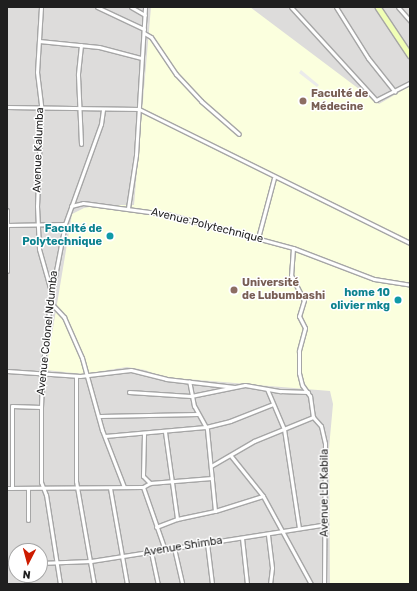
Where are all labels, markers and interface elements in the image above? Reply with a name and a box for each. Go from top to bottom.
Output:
place label: Faculté de Médecine [311,88,368,114]
marker: Faculté de Médecine [298,96,308,106]
street label: Avenue Kalumba [31,107,47,193]
street label: Avenue Polytechnique [150,206,264,246]
place label: Faculté de Polytechnique [22,223,102,249]
marker: Faculté de Polytechnique [105,231,115,241]
street label: Avenue Colonel Ndumba [35,270,61,396]
place label: Université de Lubumbashi [242,277,325,303]
marker: Université de Lubumbashi [229,285,239,295]
place label: home 10 olivier mkg [330,287,390,313]
marker: home 10 olivier mkg [393,295,403,305]
street label: Avenue LD Kabila [318,449,332,537]
street label: Avenue Shimba [143,534,223,560]
north arrow [8,543,48,583]
text: N [22,568,31,581]

